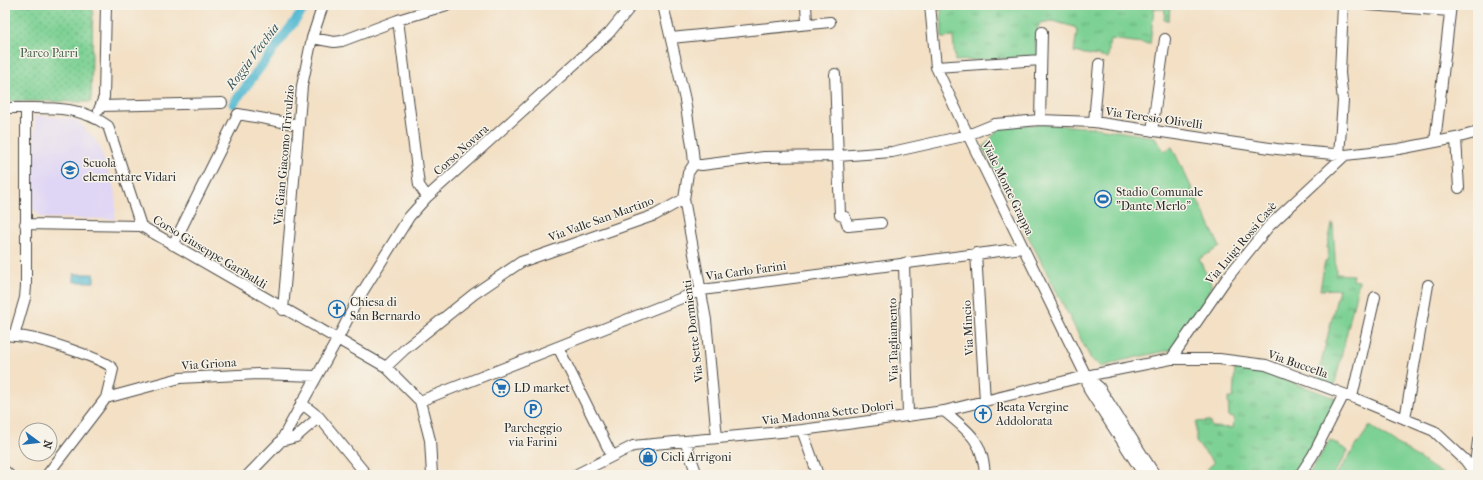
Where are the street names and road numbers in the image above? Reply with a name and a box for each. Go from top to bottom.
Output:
street label: Via Gian Giacomo Trivulzio [271,84,297,227]
street label: Via Teresio Olivelli [1104,104,1204,132]
street label: Corso Novara [431,121,492,178]
street label: Viale Monte Grappa [979,138,1037,238]
street label: Via Valle San Martino [546,193,656,245]
street label: Via Luigi Rossi Casè [1202,199,1280,288]
street label: Corso Giuseppe Garibaldi [150,212,270,292]
street label: Via Carlo Farini [704,258,788,284]
street label: Via Sette Dormienti [680,279,706,384]
street label: Via Tagliamento [885,298,901,383]
street label: Via Mincio [960,300,977,357]
street label: Via Buccella [1265,347,1330,381]
street label: Via Griona [180,355,237,373]
street label: Via Madonna Sette Dolori [760,398,895,428]

